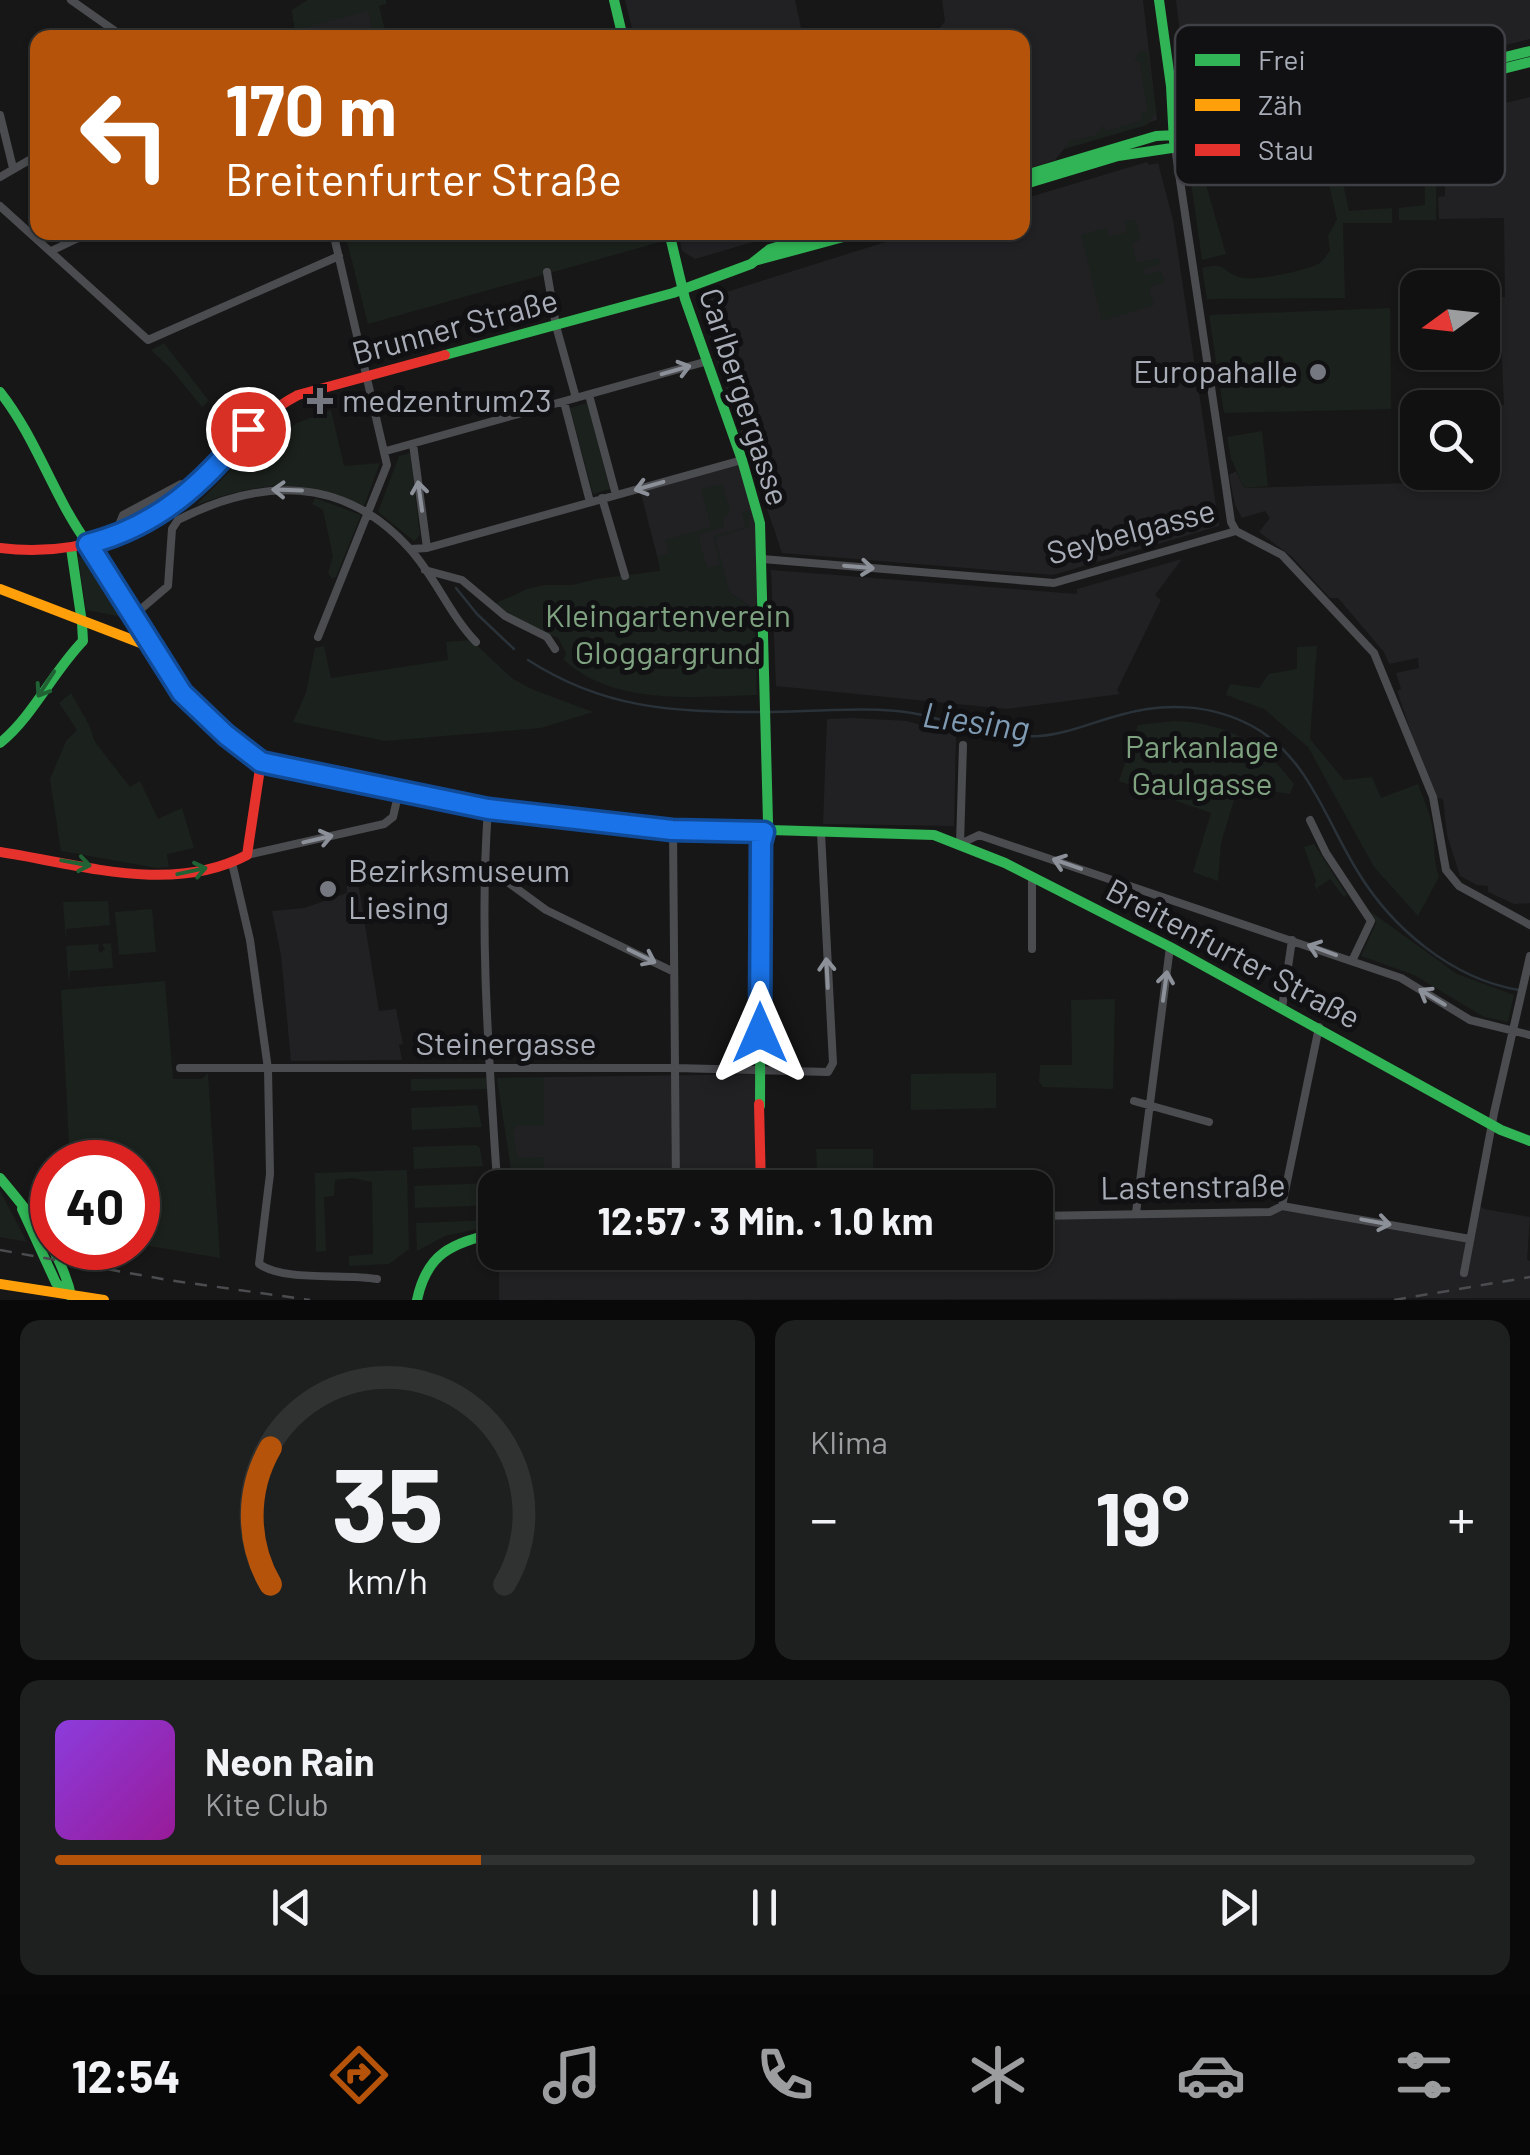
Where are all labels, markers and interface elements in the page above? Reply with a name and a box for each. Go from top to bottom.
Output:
legend [1175,25,1505,185]
text: Frei [1258,42,1306,76]
text: 170 m [225,66,397,150]
icon: left [60,70,190,200]
text: Zäh [1258,87,1303,121]
text: Stau [1258,132,1314,166]
text: Breitenfurter Straße [225,151,622,205]
north arrow [1400,270,1500,370]
map controls [1400,270,1500,490]
street label: Brunner Straße [347,279,562,371]
street label: Carlbergergasse [693,283,799,510]
place label: Europahalle [1133,351,1298,389]
one-way arrow [659,360,691,378]
marker: Europahalle [1307,361,1329,383]
place label: medzentrum23 [342,380,552,418]
pin [206,387,291,472]
marker: medzentrum23 [307,388,333,414]
button: search [1400,390,1500,490]
icon: arrive [221,402,276,457]
one-way arrow [633,478,665,496]
one-way arrow [272,480,304,499]
one-way arrow [411,480,429,513]
street label: Seybelgasse [1042,489,1219,571]
one-way arrow [843,557,875,576]
park label: Kleingartenverein Gloggargrund [545,595,791,670]
one-way arrow [36,669,57,698]
water label: Liesing [920,692,1032,748]
park label: Parkanlage Gaulgasse [1125,726,1279,801]
one-way arrow [301,829,333,847]
place label: Bezirksmuseum Liesing [348,850,570,925]
one-way arrow [59,854,92,873]
one-way arrow [1052,854,1084,872]
one-way arrow [175,861,207,880]
street label: Breitenfurter Straße [1100,869,1367,1035]
marker: Bezirksmuseum Liesing [317,878,339,900]
one-way arrow [1307,940,1338,958]
one-way arrow [627,948,657,967]
one-way arrow [817,958,836,990]
one-way arrow [1156,970,1175,1002]
position arrow [708,981,812,1085]
one-way arrow [1418,987,1447,1007]
street label: Steinergasse [415,1023,597,1061]
speed limit sign: 40 [30,1140,160,1270]
street label: Lastenstraße [1100,1164,1286,1206]
text: 12:57 · 3 Min. · 1.0 km [598,1197,933,1243]
one-way arrow [1360,1213,1392,1232]
text: Klima [810,1422,888,1460]
text: 35 [331,1438,444,1563]
text: 19° [1095,1471,1190,1561]
text: − [810,1484,838,1550]
text: + [1447,1484,1475,1550]
text: km/h [347,1558,428,1601]
text: Neon Rain [205,1738,374,1784]
text: Kite Club [205,1784,329,1822]
icon: previous [264,1880,319,1935]
icon: pause [737,1880,792,1935]
icon: next [1211,1880,1266,1935]
icon: directions [324,2040,394,2110]
icon: music [537,2040,607,2110]
icon: phone [750,2040,820,2110]
icon: climate [963,2040,1033,2110]
icon: car [1176,2040,1246,2110]
icon: filters [1389,2040,1459,2110]
text: 12:54 [72,2048,181,2102]

